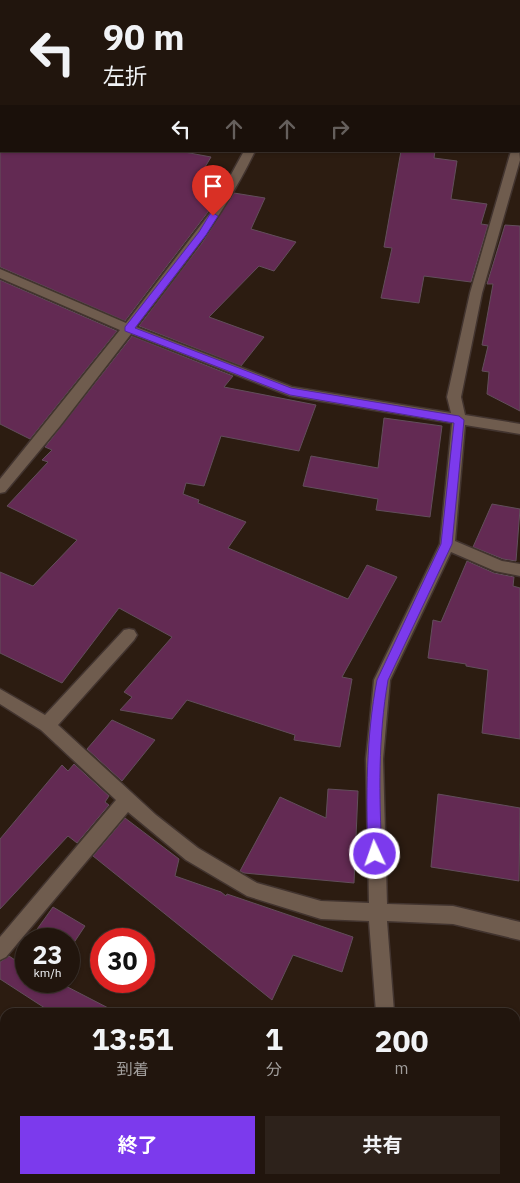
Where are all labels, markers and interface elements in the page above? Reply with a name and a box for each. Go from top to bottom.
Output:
text: 90 m [103,14,185,60]
icon: left [20,20,85,85]
text: 左折 [103,61,147,90]
icon: left [167,115,195,143]
icon: ahead [220,115,248,143]
icon: ahead [273,115,301,143]
icon: right [326,115,354,143]
pin [192,165,234,216]
icon: arrive [199,172,227,200]
position arrow [348,827,400,879]
speed limit sign: 30 [90,928,155,993]
text: 23 [32,938,63,971]
text: km/h [33,965,62,980]
text: 13:51 [92,1019,173,1058]
text: 1 [265,1019,283,1058]
text: 200 [374,1021,428,1060]
text: m [394,1058,408,1078]
text: 到着 [116,1059,148,1079]
text: 分 [266,1059,282,1079]
button: 終了 [20,1116,255,1174]
button: 共有 [265,1116,500,1174]

